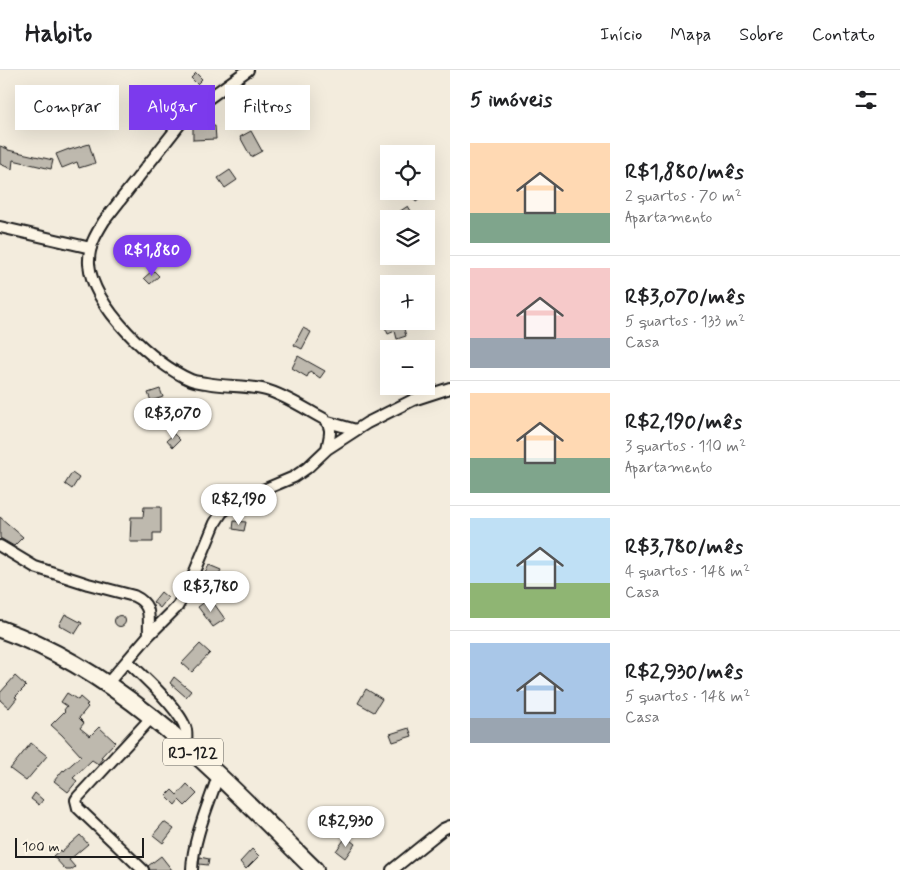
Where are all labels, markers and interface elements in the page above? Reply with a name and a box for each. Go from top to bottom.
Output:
text: Habito [25,19,92,50]
text: Início [600,23,642,47]
text: Mapa [670,23,711,47]
text: Sobre [739,23,784,47]
text: Contato [812,23,875,47]
chip: Comprar [15,85,119,130]
chip: Alugar [129,85,215,130]
chip: Filtros [225,85,310,130]
text: 5 imóveis [470,86,552,114]
icon: filters [852,86,880,114]
map controls [380,145,435,395]
button: locate [380,145,435,200]
text: R$1,880/mês [625,158,744,186]
icon: home [510,163,570,223]
text: 2 quartos · 70 m² [625,186,742,207]
text: Apartamento [625,207,712,228]
button: layers [380,210,435,265]
pin: R$1,880 [106,234,198,277]
text: R$1,880 [124,240,180,261]
button: + [380,275,435,330]
text: R$3,070/mês [625,283,745,311]
icon: home [510,288,570,348]
text: 5 quartos · 133 m² [625,311,745,332]
text: Casa [625,332,660,353]
button: − [380,340,435,395]
pin: R$3,070 [127,398,219,440]
text: R$3,070 [145,403,201,424]
text: R$2,190/mês [625,408,742,436]
icon: home [510,413,570,473]
text: 3 quartos · 110 m² [625,436,746,457]
text: Apartamento [625,457,712,478]
pin: R$2,190 [193,484,285,526]
text: R$2,190 [212,489,266,510]
text: R$3,780/mês [625,533,743,561]
icon: home [510,538,570,598]
text: 4 quartos · 148 m² [625,561,750,582]
pin: R$3,780 [165,570,257,613]
text: R$3,780 [183,576,239,597]
text: Casa [625,582,660,603]
text: R$2,930/mês [625,658,743,686]
icon: home [510,663,570,723]
text: 5 quartos · 148 m² [625,686,750,707]
text: Casa [625,707,660,728]
road number: RJ-122 [163,739,223,766]
pin: R$2,930 [300,806,392,848]
text: R$2,930 [318,811,374,832]
scale bar [15,835,144,858]
text: 100 m [22,838,60,856]

